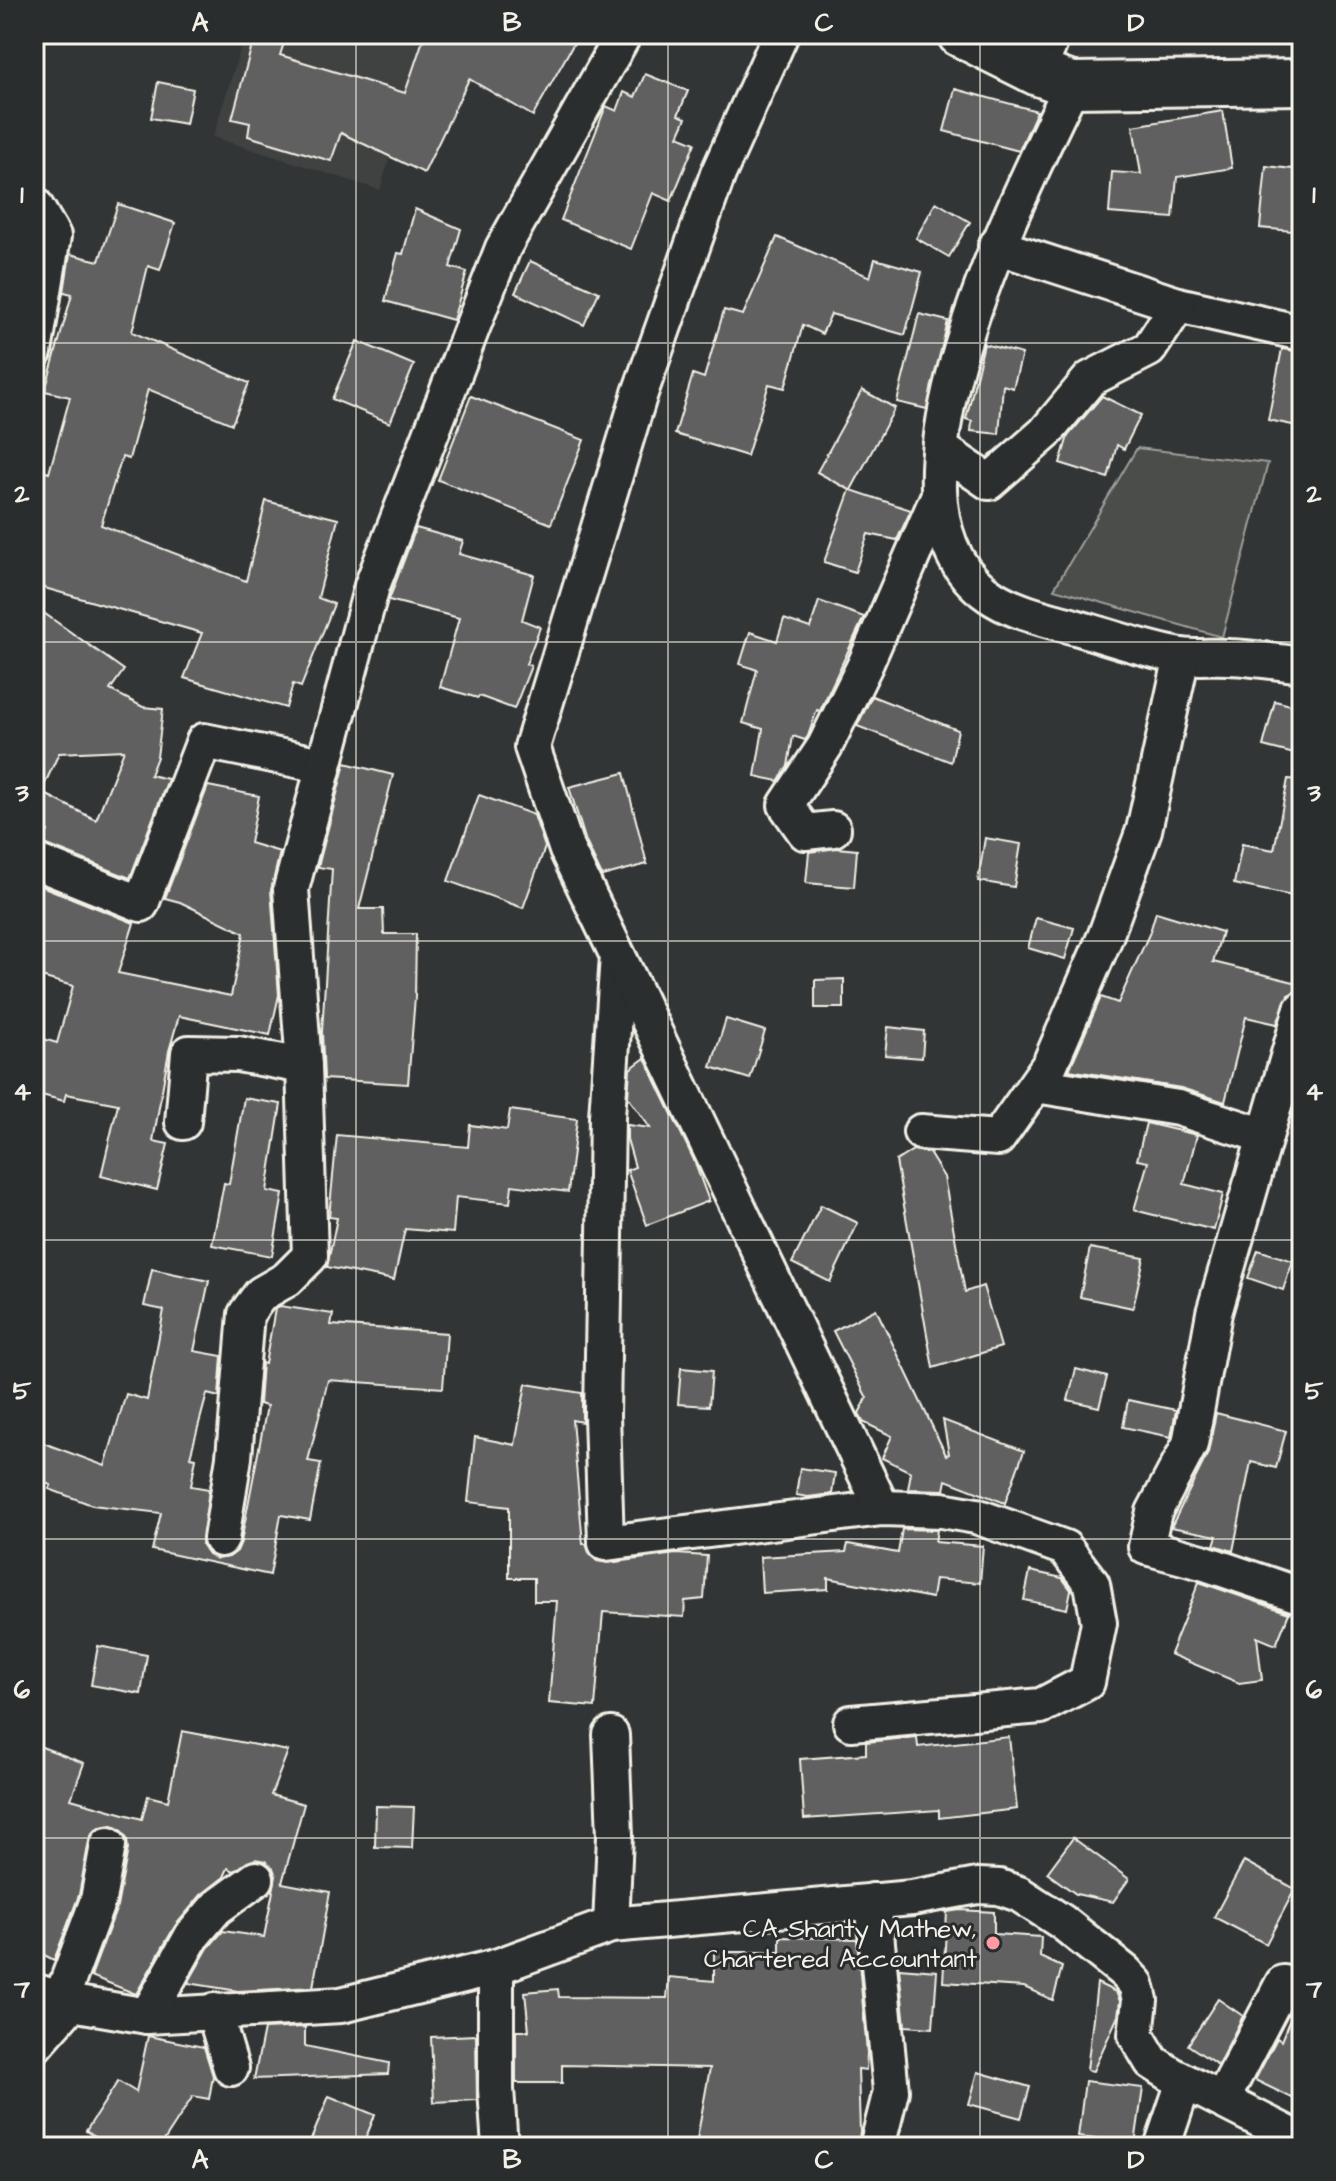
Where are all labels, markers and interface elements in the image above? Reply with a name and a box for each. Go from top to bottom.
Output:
text: A [192,5,209,41]
text: B [503,5,522,41]
text: C [815,5,834,41]
text: D [1128,5,1145,41]
text: 1 [20,177,24,213]
text: 1 [1312,177,1316,213]
text: 2 [14,476,30,512]
text: 2 [1306,476,1322,512]
text: 3 [14,775,29,811]
text: 3 [1306,775,1321,811]
text: 4 [13,1074,31,1110]
text: 4 [1305,1074,1323,1110]
text: 5 [13,1373,32,1409]
text: 5 [1305,1373,1324,1409]
text: 6 [14,1672,31,1708]
text: 6 [1306,1672,1323,1708]
place label: CA Shanty Mathew, Chartered Accountant [704,1911,977,1977]
marker: CA Shanty Mathew, Chartered Accountant [984,1934,1002,1952]
text: 7 [13,1971,30,2007]
text: 7 [1305,1971,1322,2007]
text: A [192,2142,209,2178]
text: B [503,2142,522,2178]
text: C [815,2142,834,2178]
text: D [1128,2142,1145,2178]

